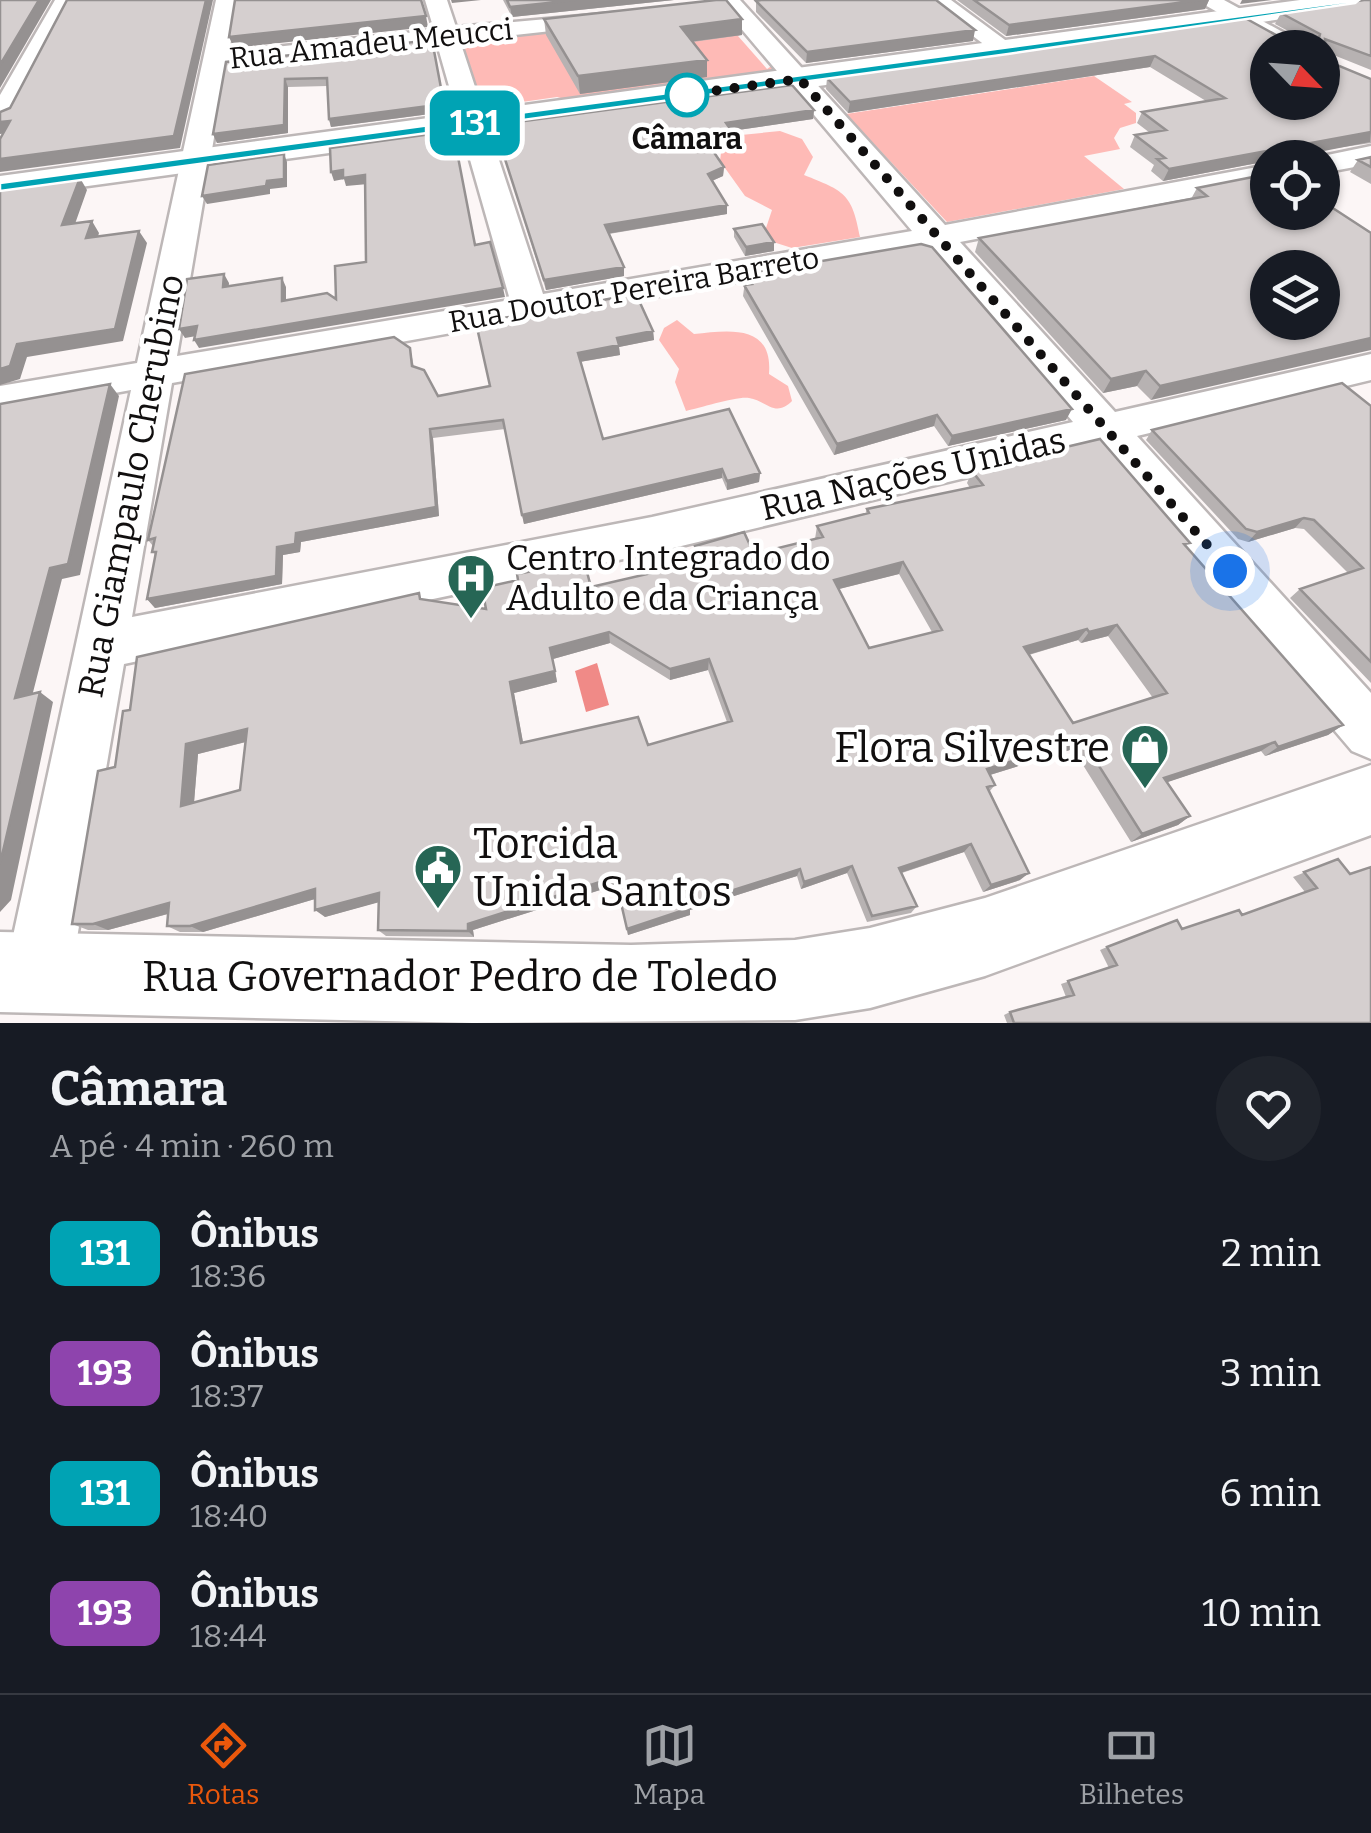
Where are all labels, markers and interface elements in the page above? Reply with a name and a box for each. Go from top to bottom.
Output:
street label: Rua Amadeu Meucci [228,11,515,77]
north arrow [1250,30,1340,120]
map controls [1250,30,1340,340]
marker: Câmara [666,74,708,116]
line badge: 131 [418,90,532,156]
text: 131 [450,102,500,144]
place label: Câmara [632,121,743,157]
button: locate [1250,140,1340,230]
street label: Rua Doutor Pereira Barreto [446,240,822,340]
button: layers [1250,250,1340,340]
street label: Rua Giampaulo Cherubino [69,271,193,701]
street label: Rua Nações Unidas [756,418,1070,530]
place label: Centro Integrado do Adulto e da Criança [506,537,831,619]
your location [1205,546,1255,596]
hospital icon: Centro Integrado do Adulto e da Criança [445,552,497,620]
shop icon: Flora Silvestre [1119,722,1171,790]
place label: Flora Silvestre [834,723,1110,773]
place label: Torcida Unida Santos [473,819,732,917]
public building icon: Torcida Unida Santos [412,842,464,910]
street label: Rua Governador Pedro de Toledo [142,952,778,1002]
button: heart [1216,1056,1321,1161]
text: Câmara [50,1060,227,1118]
text: A pé · 4 min · 260 m [50,1127,334,1165]
text: Ônibus [190,1211,319,1257]
text: 2 min [1221,1230,1321,1276]
text: 131 [80,1232,130,1274]
text: 18:36 [190,1257,266,1295]
text: Ônibus [190,1331,319,1377]
text: 3 min [1220,1350,1321,1396]
text: 193 [77,1352,133,1394]
text: 18:37 [190,1377,263,1415]
text: Ônibus [190,1451,319,1497]
text: 6 min [1219,1470,1321,1516]
text: 131 [80,1472,130,1514]
text: 18:40 [190,1497,268,1535]
text: Ônibus [190,1571,319,1617]
text: 10 min [1202,1590,1321,1636]
text: 193 [77,1592,133,1634]
text: 18:44 [190,1617,267,1655]
tab: Rotas [187,1718,259,1811]
tab: Mapa [633,1718,705,1811]
tab: Bilhetes [1079,1718,1184,1811]

